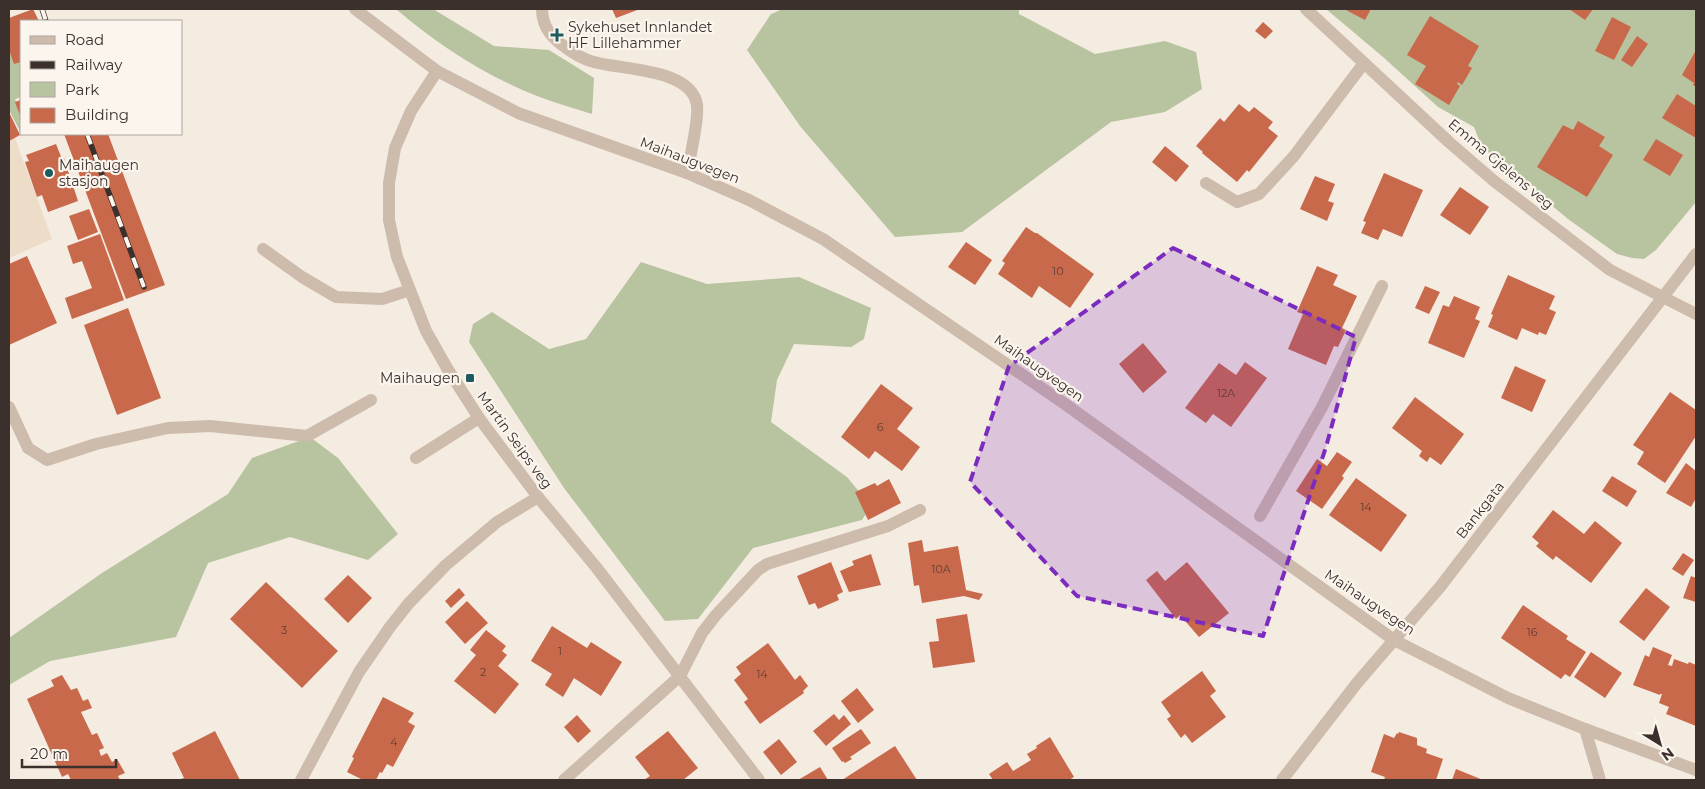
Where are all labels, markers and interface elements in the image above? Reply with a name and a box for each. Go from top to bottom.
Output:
place label: Sykehuset Innlandet HF Lillehammer [568,18,713,52]
legend [20,20,182,135]
marker: Sykehuset Innlandet HF Lillehammer [550,28,564,42]
text: Road [65,30,104,49]
text: Railway [65,55,123,74]
text: Park [65,80,99,99]
text: Building [65,105,129,124]
street label: Emma Gjelens veg [1445,115,1557,213]
street label: Maihaugvegen [638,133,742,187]
place label: Maihaugen stasjon [59,156,139,190]
marker: Maihaugen stasjon [43,167,55,179]
house number: 10 [1052,264,1064,278]
street label: Maihaugvegen [991,330,1087,406]
place label: Maihaugen [380,369,460,387]
marker: Maihaugen [464,372,476,384]
house number: 12A [1217,386,1235,400]
street label: Martin Seips veg [474,388,556,492]
house number: 6 [877,420,884,434]
street label: Bankgata [1452,478,1508,542]
house number: 14 [1360,500,1372,514]
house number: 10A [931,562,951,576]
street label: Maihaugvegen [1321,565,1419,639]
house number: 3 [281,623,287,637]
house number: 16 [1527,625,1538,639]
house number: 1 [558,644,562,658]
house number: 2 [480,665,486,679]
house number: 14 [756,667,768,681]
north arrow [1635,719,1685,769]
house number: 4 [390,735,398,749]
scale bar [22,736,116,768]
text: 20 m [30,744,68,763]
text: N [1658,744,1678,765]

